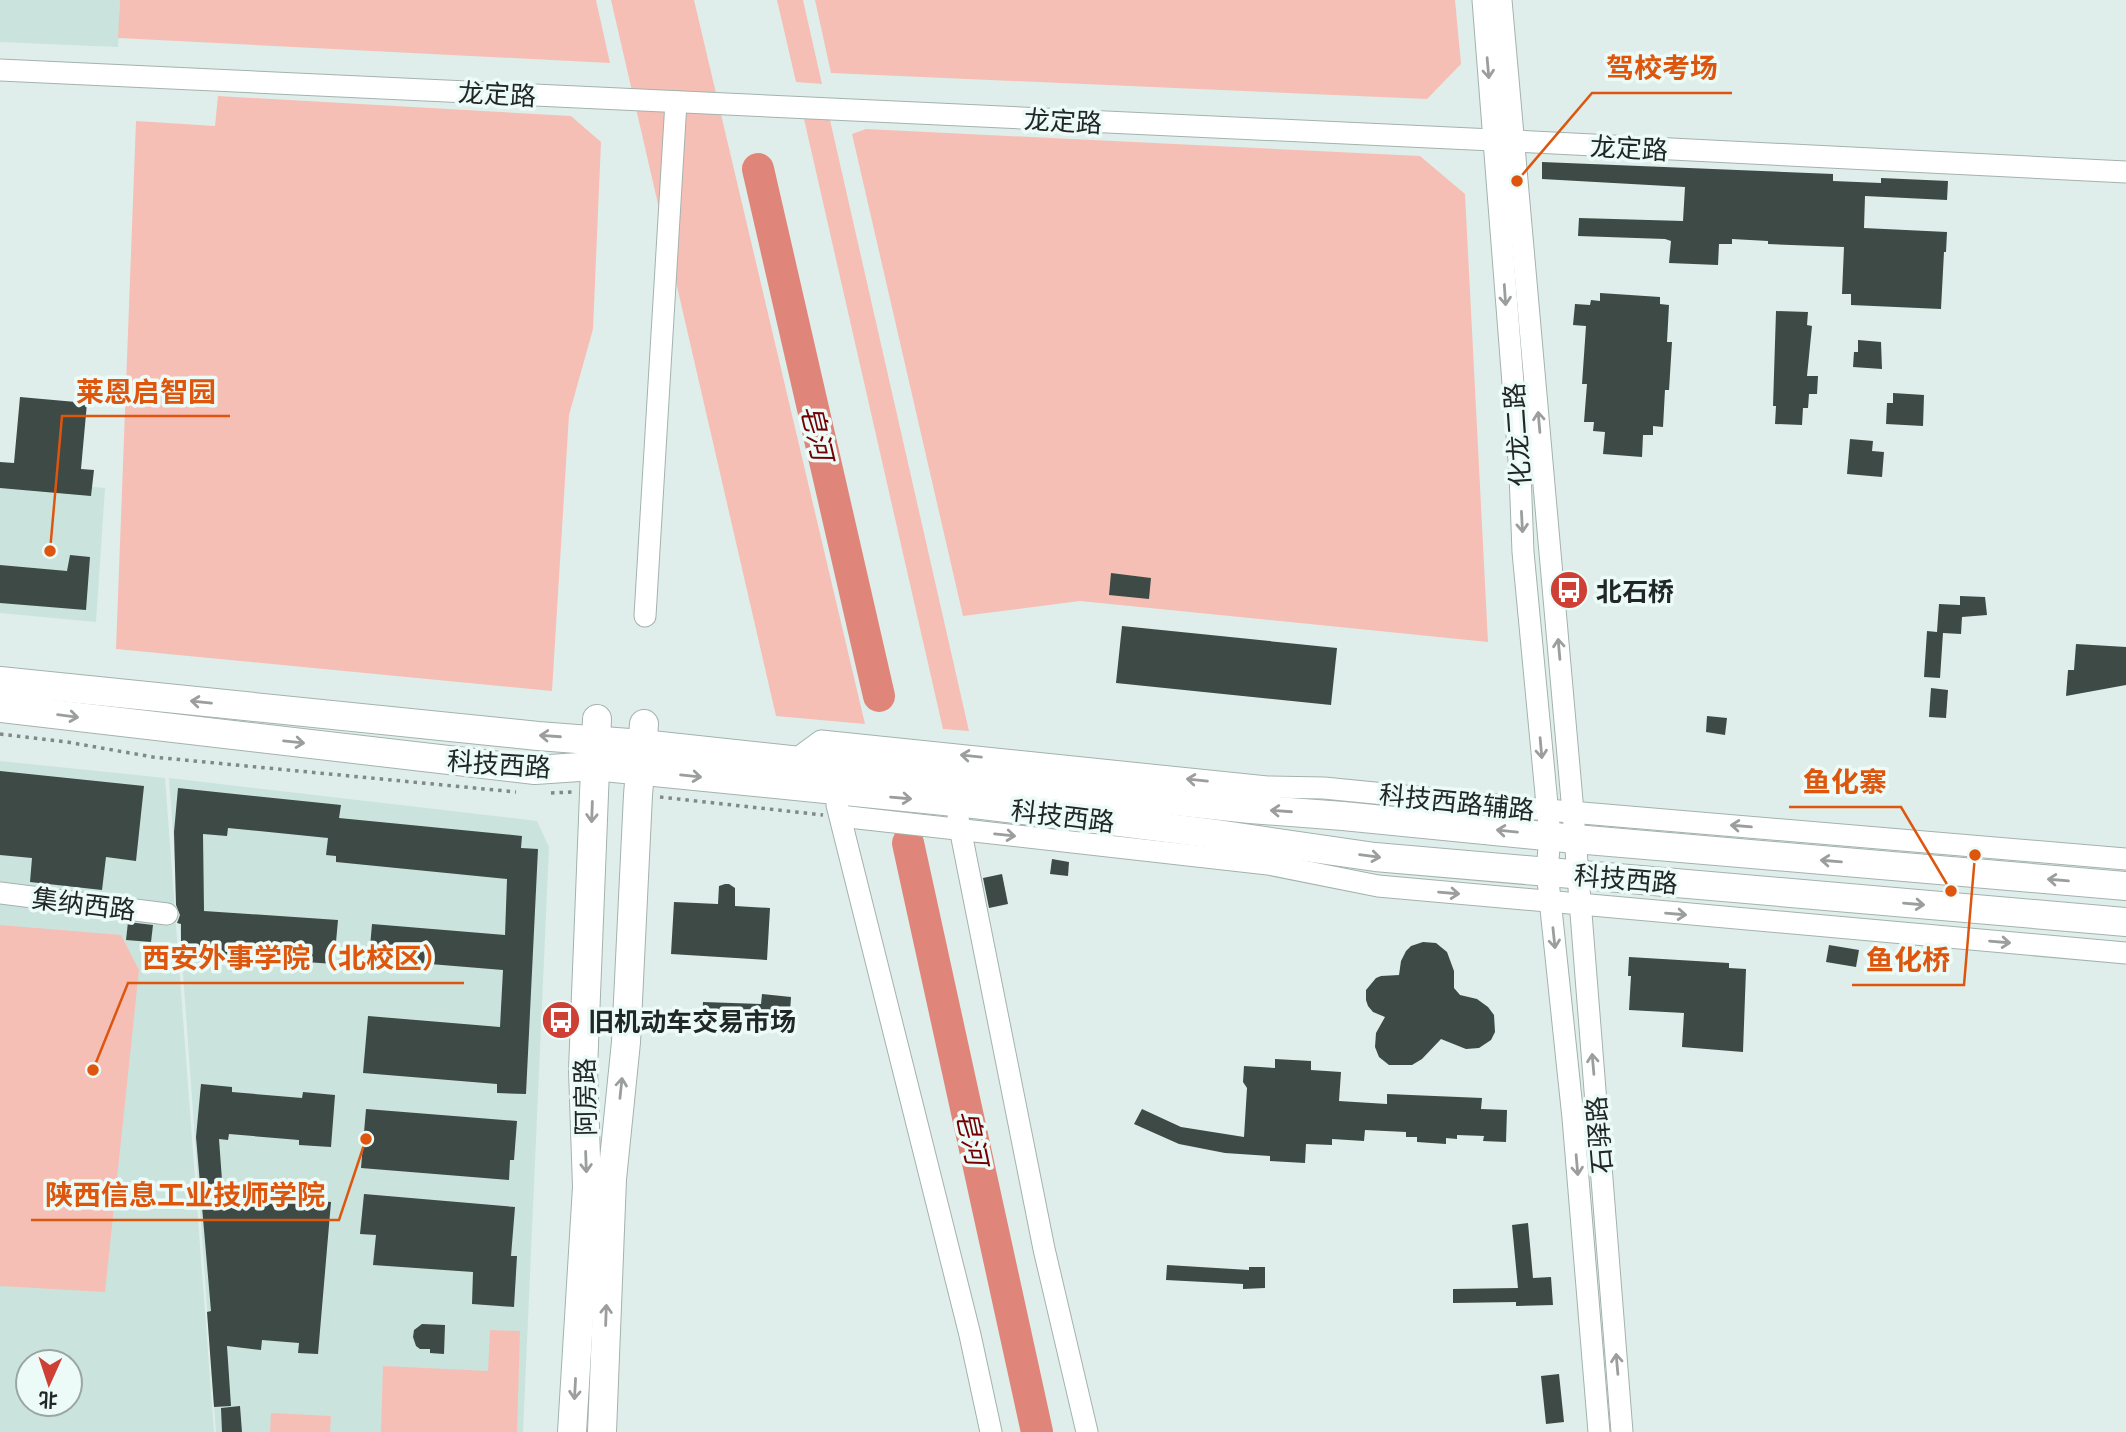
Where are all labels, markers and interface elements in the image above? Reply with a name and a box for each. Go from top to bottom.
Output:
callout: 驾校考场 [1592,44,1732,93]
text: 驾校考场 [1606,50,1718,84]
one-way arrow [1482,56,1495,79]
street label: 龙定路 [457,75,537,111]
street label: 龙定路 [1023,102,1103,138]
street label: 龙定路 [1589,129,1669,165]
one-way arrow [1499,283,1512,306]
callout: 莱恩启智园 [62,367,230,416]
text: 莱恩启智园 [76,374,216,408]
street label: 化龙二路 [1497,382,1535,488]
water label: 皂河 [795,401,842,468]
one-way arrow [1532,411,1545,434]
one-way arrow [1516,510,1529,532]
bus stop icon: 北石桥 [1548,569,1590,611]
place label: 北石桥 [1596,575,1674,606]
one-way arrow [1552,638,1565,660]
one-way arrow [191,695,213,708]
one-way arrow [56,710,79,723]
one-way arrow [538,730,561,743]
one-way arrow [282,736,305,749]
one-way arrow [1535,737,1548,759]
street label: 科技西路 [446,744,552,782]
one-way arrow [960,749,982,762]
callout: 鱼化寨 [1789,758,1901,807]
text: 鱼化寨 [1803,764,1887,798]
one-way arrow [679,770,701,783]
one-way arrow [1186,773,1209,786]
street label: 科技西路辅路 [1378,777,1536,825]
one-way arrow [890,791,912,804]
street label: 科技西路 [1009,793,1117,837]
one-way arrow [586,800,599,823]
one-way arrow [1269,805,1292,818]
one-way arrow [1730,819,1752,832]
one-way arrow [1496,825,1519,838]
one-way arrow [994,829,1016,842]
one-way arrow [1358,849,1381,862]
one-way arrow [1821,854,1843,867]
street label: 科技西路 [1573,858,1679,898]
one-way arrow [2047,873,2070,886]
street label: 集纳西路 [30,881,138,925]
one-way arrow [1438,887,1460,900]
one-way arrow [1902,898,1925,911]
one-way arrow [1664,908,1687,921]
one-way arrow [1547,927,1560,949]
callout: 西安外事学院（北校区） [128,934,464,983]
callout: 鱼化桥 [1852,936,1964,985]
one-way arrow [1988,936,2011,949]
text: 西安外事学院（北校区） [142,940,450,974]
text: 鱼化桥 [1866,942,1950,976]
bus stop icon: 旧机动车交易市场 [540,999,582,1041]
place label: 旧机动车交易市场 [588,1005,796,1036]
one-way arrow [1586,1053,1599,1076]
street label: 阿房路 [568,1058,600,1136]
one-way arrow [615,1077,628,1100]
street label: 石驿路 [1579,1095,1617,1175]
water label: 皂河 [951,1106,996,1173]
one-way arrow [580,1150,593,1173]
one-way arrow [1571,1153,1584,1175]
callout: 陕西信息工业技师学院 [31,1171,339,1220]
text: 陕西信息工业技师学院 [45,1177,325,1211]
one-way arrow [599,1304,612,1327]
north arrow [14,1348,84,1418]
one-way arrow [1610,1353,1623,1376]
one-way arrow [568,1377,581,1400]
text: 北 [38,1388,58,1412]

